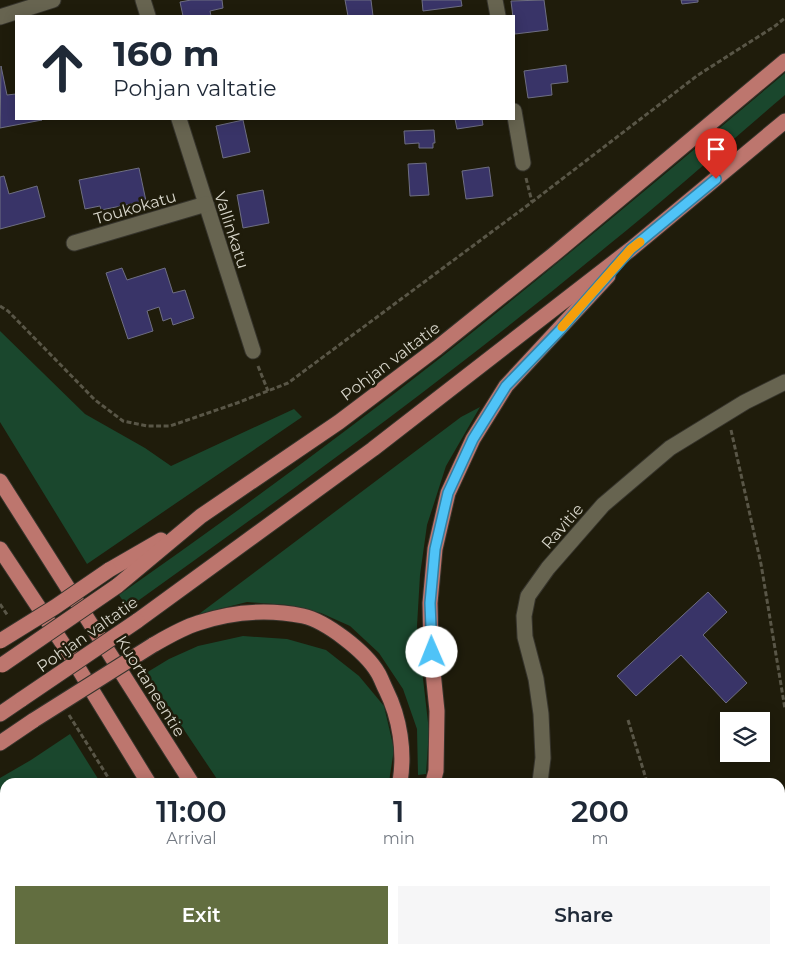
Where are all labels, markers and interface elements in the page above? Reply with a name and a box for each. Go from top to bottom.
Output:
text: 160 m [113,32,219,75]
icon: ahead [30,35,95,100]
text: Pohjan valtatie [113,75,277,102]
pin [695,128,737,179]
icon: arrive [702,135,730,163]
street label: Toukokatu [92,187,178,228]
street label: Vallinkatu [210,189,253,271]
street label: Pohjan valtatie [337,318,444,405]
street label: Ravitie [537,500,587,553]
street label: Pohjan valtatie [33,592,141,676]
position arrow [405,625,457,677]
street label: Kuortaneentie [112,632,189,740]
map controls [720,712,770,762]
button: layers [720,712,770,762]
text: 11:00 [156,793,227,830]
text: 1 [393,793,405,830]
text: 200 [571,793,629,830]
text: Arrival [166,829,217,848]
text: min [383,829,415,848]
text: m [591,829,608,848]
button: Exit [15,886,388,944]
button: Share [398,886,770,944]

